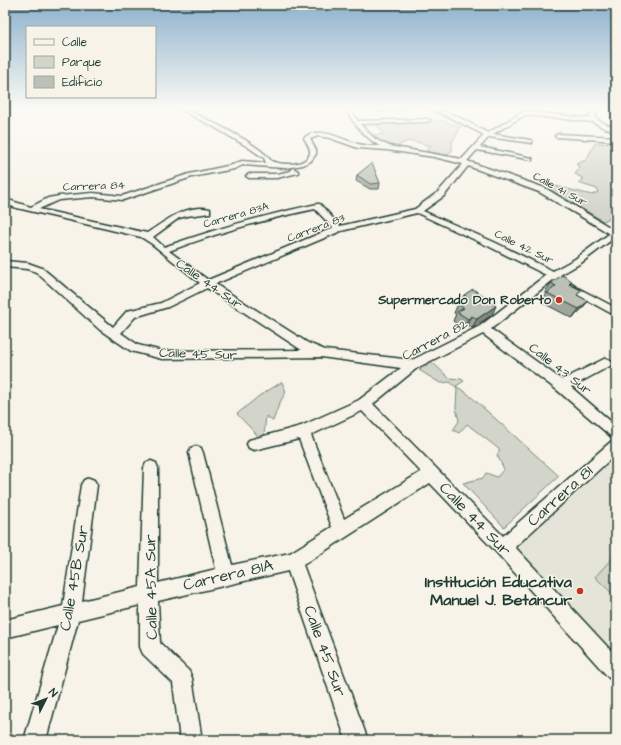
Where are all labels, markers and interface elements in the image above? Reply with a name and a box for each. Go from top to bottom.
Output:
legend [26,26,156,98]
text: Calle [62,34,87,51]
text: Parque [62,54,102,71]
text: Edificio [62,74,102,91]
street label: Calle 41 Sur [530,168,590,210]
street label: Carrera 84 [63,177,126,195]
street label: Carrera 83A [202,199,270,231]
street label: Carrera 83 [285,210,347,246]
street label: Calle 42 Sur [492,226,556,268]
street label: Calle 44 Sur [172,254,246,314]
place label: Supermercado Don Roberto [377,291,552,310]
marker: Supermercado Don Roberto [554,295,564,305]
street label: Carrera 82 [399,315,472,365]
street label: Calle 43 Sur [525,339,595,399]
street label: Calle 45 Sur [159,344,237,364]
street label: Carrera 81 [522,461,598,531]
street label: Calle 44 Sur [434,477,516,561]
street label: Calle 45B Sur [54,523,94,632]
street label: Calle 45A Sur [139,534,163,640]
street label: Carrera 81A [181,554,275,596]
place label: Institución Educativa Manuel J. Betancur [425,571,573,611]
marker: Institución Educativa Manuel J. Betancur [575,586,585,596]
street label: Calle 45 Sur [298,602,352,700]
north arrow [26,679,66,719]
text: N [45,685,61,700]

